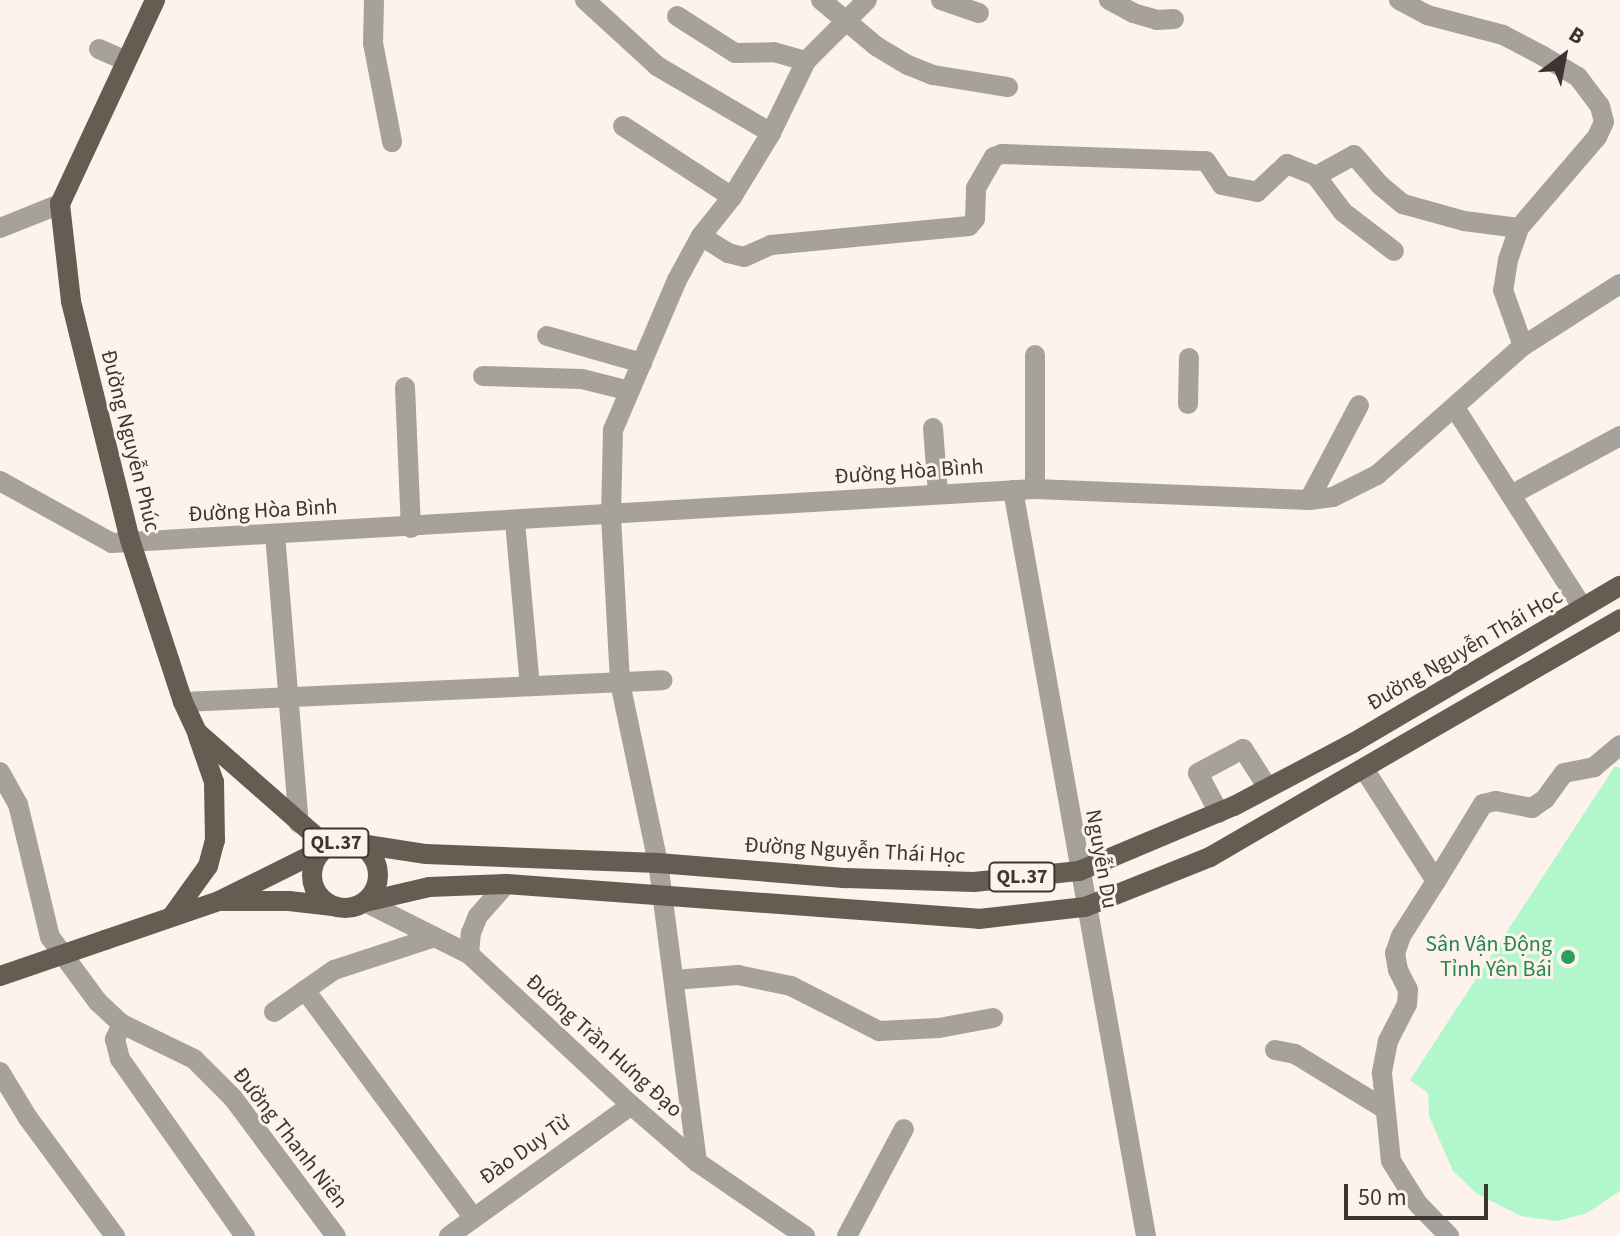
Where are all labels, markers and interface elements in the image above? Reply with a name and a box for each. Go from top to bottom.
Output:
north arrow [1524,16,1604,96]
text: B [1563,19,1591,53]
street label: Đường Nguyễn Phúc [95,347,165,535]
street label: Đường Hòa Bình [834,454,984,490]
street label: Đường Hòa Bình [188,494,338,528]
street label: Đường Nguyễn Thái Học [1363,583,1567,717]
street label: Nguyễn Du [1079,807,1123,911]
road number: QL.37 [302,827,370,859]
street label: Đường Nguyễn Thái Học [744,832,966,870]
road number: QL.37 [988,861,1056,893]
place label: Sân Vận Động Tỉnh Yên Bái [1425,931,1552,982]
marker: Sân Vận Động Tỉnh Yên Bái [1559,948,1577,966]
street label: Đường Trần Hưng Đạo [520,969,688,1123]
street label: Đường Thanh Niên [227,1062,353,1214]
street label: Đào Duy Từ [475,1109,575,1191]
scale bar [1348,1168,1492,1218]
text: 50 m [1358,1180,1407,1215]

